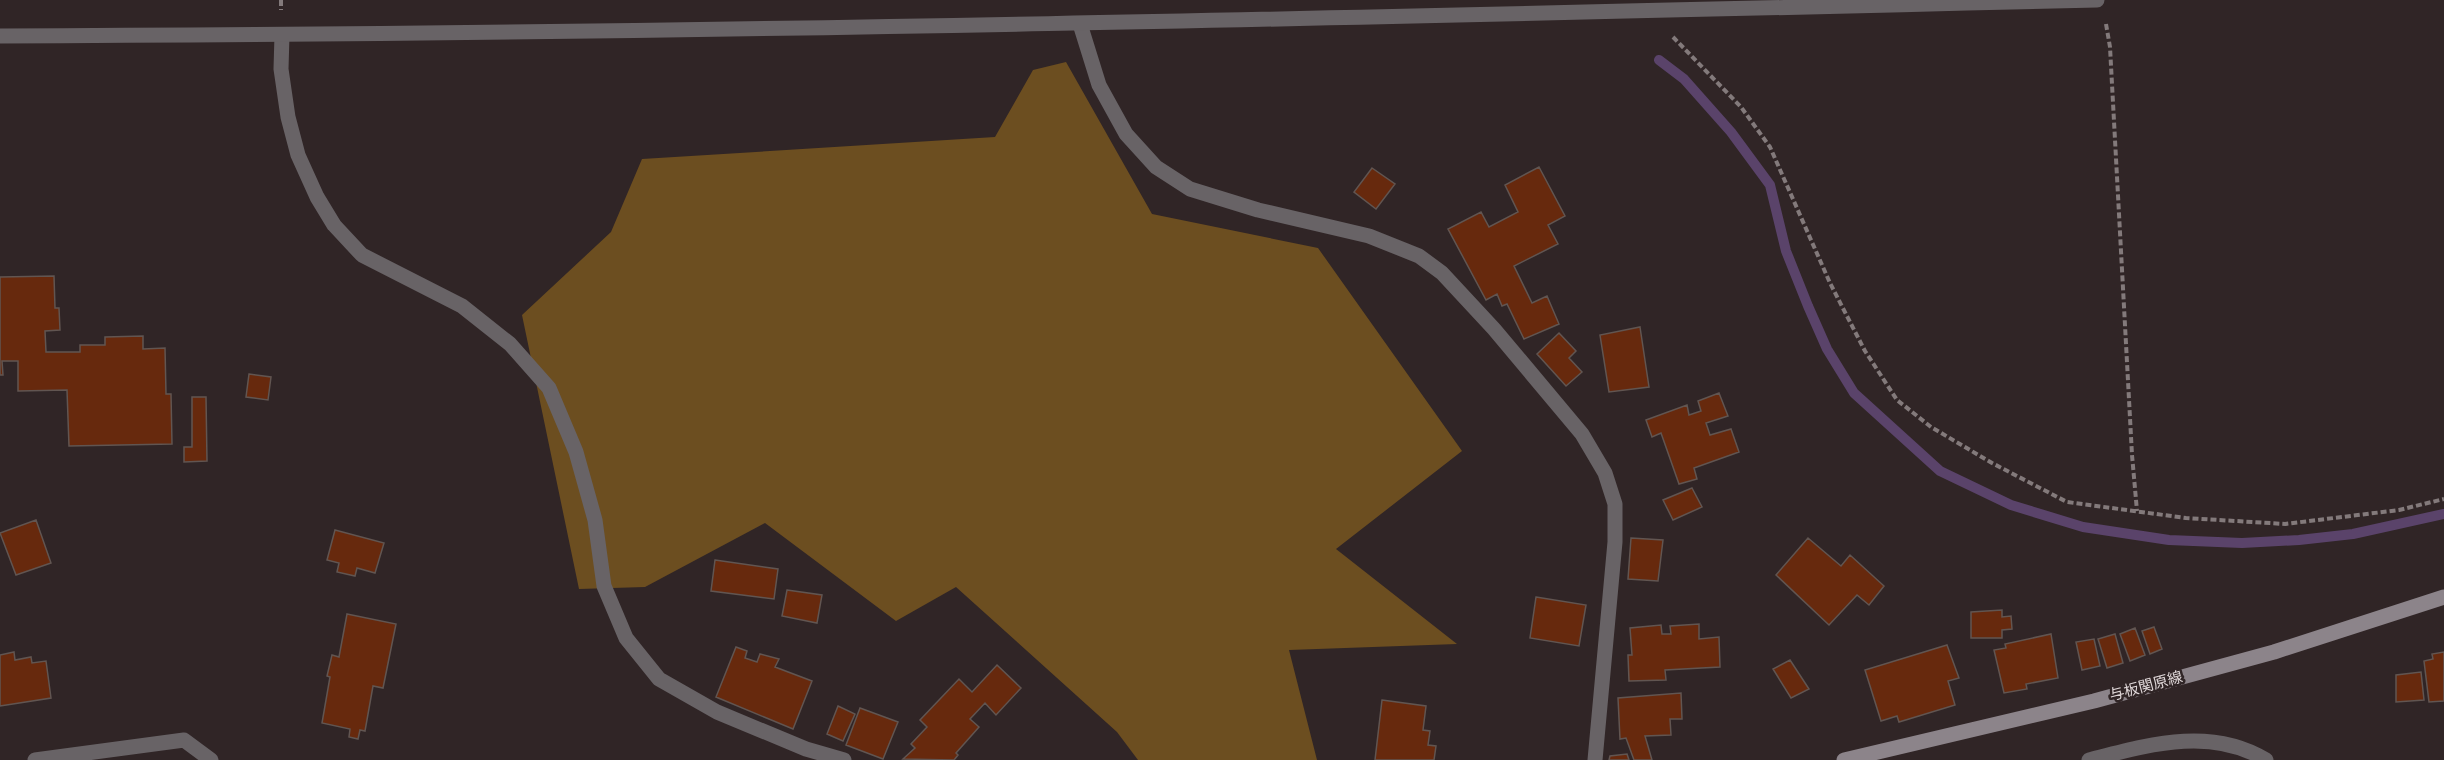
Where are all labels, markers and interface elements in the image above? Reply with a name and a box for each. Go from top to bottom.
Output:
street label: 与板関原線 [2107,667,2185,705]

